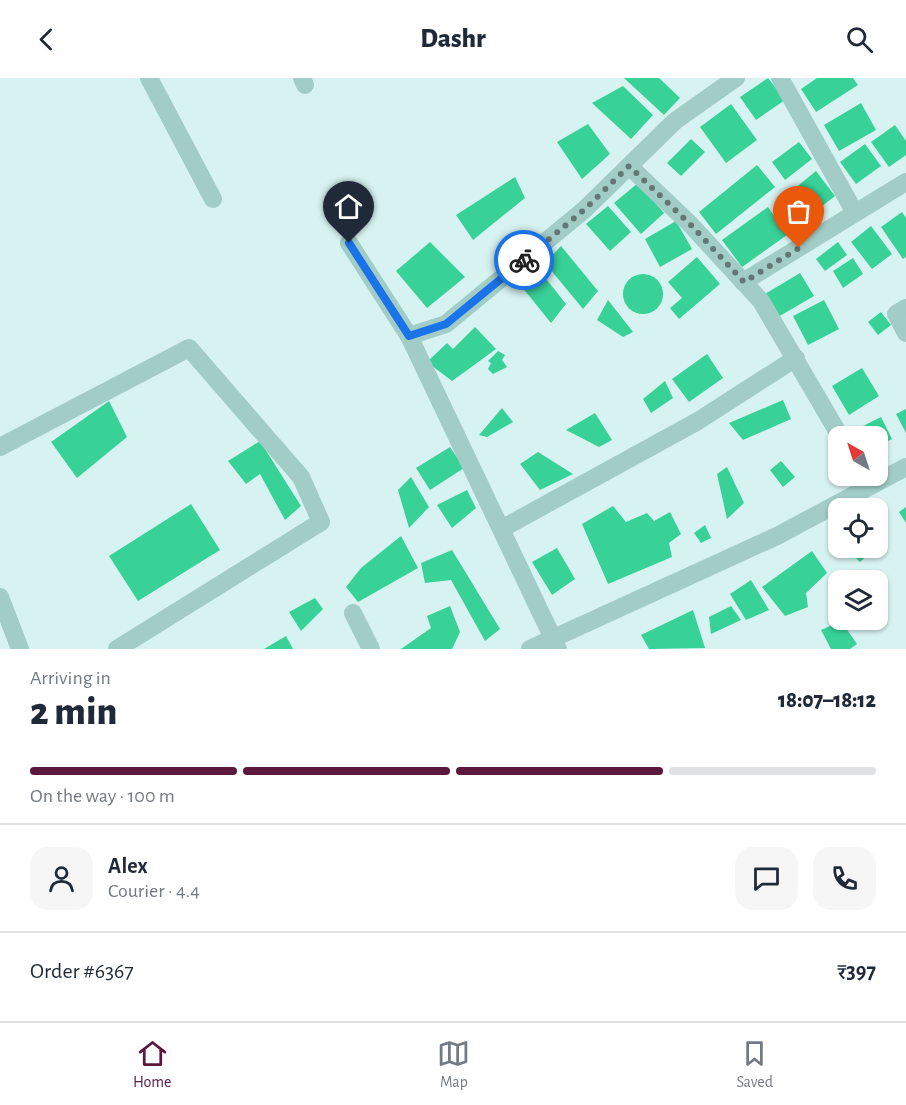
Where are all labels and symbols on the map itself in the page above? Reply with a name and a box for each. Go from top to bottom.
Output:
pin [323,181,374,243]
pin [773,186,824,248]
courier [494,230,554,290]
north arrow [828,426,888,486]

